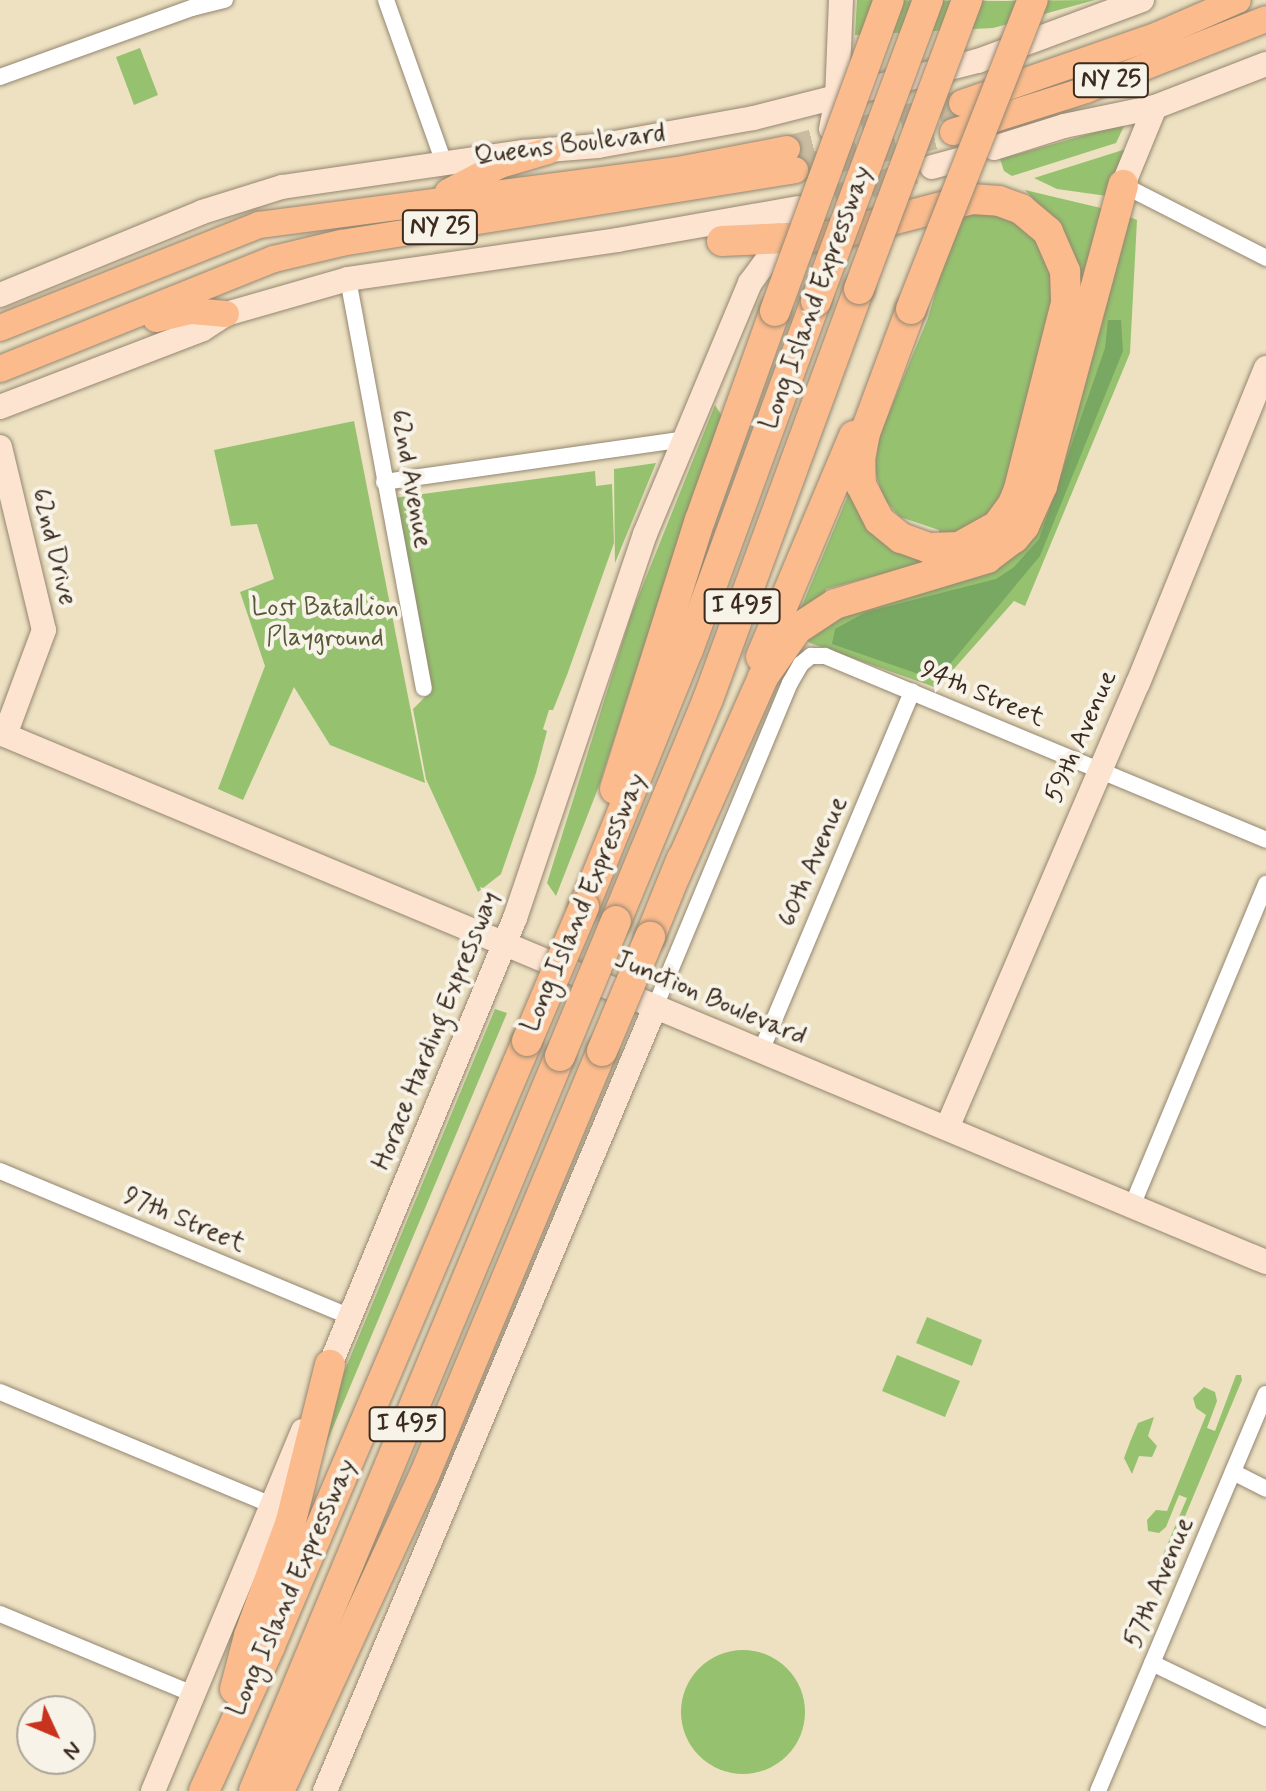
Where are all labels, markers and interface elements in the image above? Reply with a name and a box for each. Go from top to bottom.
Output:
road number: NY 25 [1071,60,1151,100]
street label: Queens Boulevard [474,119,666,173]
street label: Long Island Expressway [754,161,880,435]
road number: NY 25 [400,207,480,247]
street label: 62nd Avenue [382,407,438,551]
street label: 62nd Drive [24,486,82,608]
road number: I 495 [702,586,782,626]
park label: Lost Batallion Playground [251,593,399,654]
street label: 94th Street [915,655,1049,735]
street label: 59th Avenue [1039,666,1125,808]
street label: Long Island Expressway [516,768,654,1038]
street label: 60th Avenue [773,792,855,932]
street label: Horace Harding Expressway [365,882,509,1180]
street label: Junction Boulevard [611,945,809,1053]
street label: 97th Street [118,1181,250,1261]
road number: I 495 [367,1404,447,1444]
street label: Long Island Expressway [222,1453,364,1723]
street label: 57th Avenue [1118,1513,1202,1653]
north arrow [16,1695,96,1775]
text: N [57,1735,87,1765]

